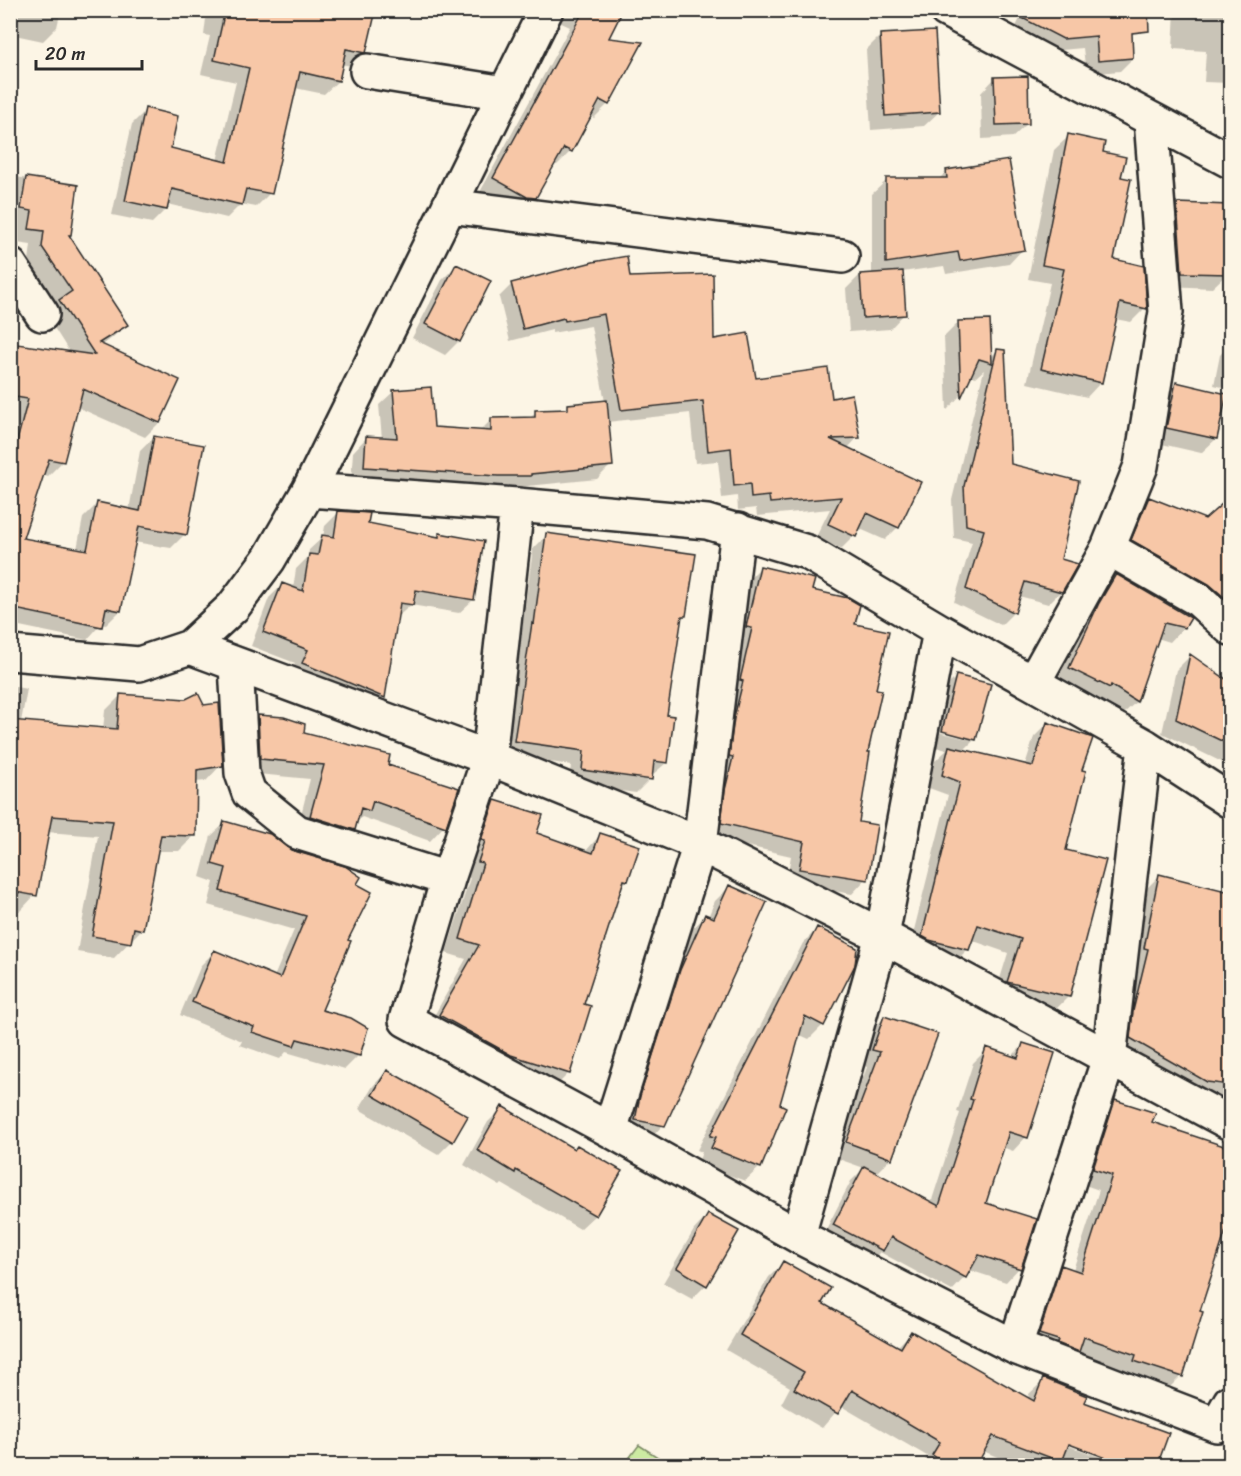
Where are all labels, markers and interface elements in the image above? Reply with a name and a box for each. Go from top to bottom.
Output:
scale bar [36,33,142,71]
text: 20 m [45,38,85,70]

